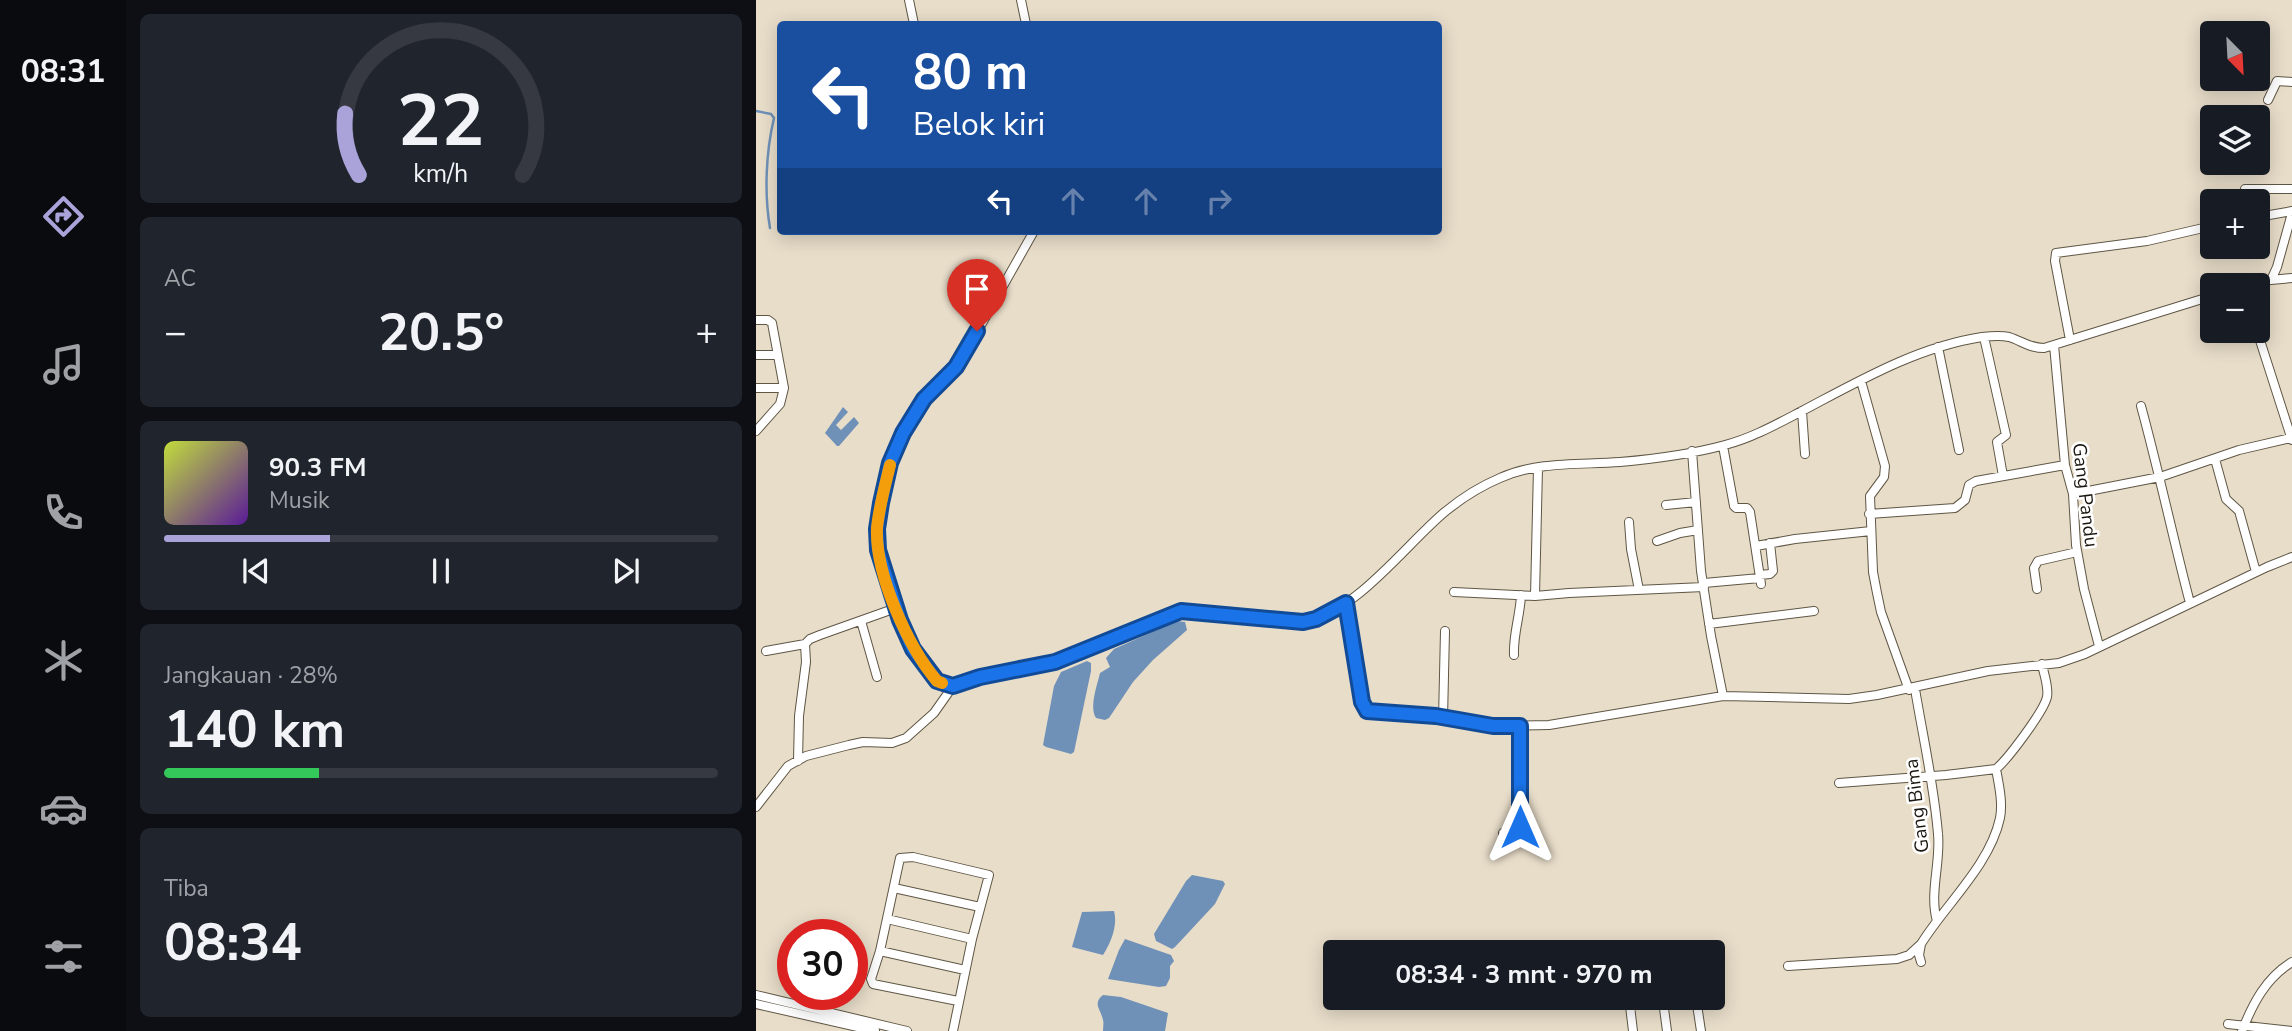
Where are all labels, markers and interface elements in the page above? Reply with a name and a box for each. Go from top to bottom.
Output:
north arrow [2200,21,2270,91]
map controls [2200,21,2270,343]
text: 80 m [913,39,1028,106]
icon: left [798,49,889,140]
text: 08:31 [21,50,105,93]
text: 22 [397,71,485,171]
text: Belok kiri [913,103,1045,146]
button: layers [2200,105,2270,175]
text: km/h [413,157,469,191]
icon: left [981,182,1019,220]
icon: ahead [1054,182,1092,220]
icon: ahead [1127,182,1165,220]
icon: right [1200,182,1238,220]
button: + [2200,189,2270,259]
icon: directions [39,192,88,241]
pin [947,259,1007,331]
text: AC [164,263,196,294]
icon: arrive [958,270,996,308]
button: − [2200,273,2270,343]
text: 20.5° [378,297,504,368]
text: − [164,307,187,358]
text: + [695,307,718,358]
icon: music [39,340,88,389]
street label: Gang Pandu [2066,442,2104,549]
text: 90.3 FM [269,450,366,485]
text: Musik [269,485,329,516]
icon: phone [39,488,88,537]
icon: previous [237,552,275,590]
icon: pause [422,552,460,590]
icon: next [607,552,645,590]
icon: climate [39,636,88,685]
text: Jangkauan · 28% [164,660,338,691]
text: 140 km [164,694,345,765]
street label: Gang Bima [1898,758,1936,854]
icon: car [39,784,88,833]
position arrow [1483,790,1557,864]
text: Tiba [164,873,209,904]
text: 08:34 [164,907,302,978]
speed limit sign: 30 [777,919,868,1010]
icon: filters [39,932,88,981]
text: 08:34 · 3 mnt · 970 m [1395,957,1653,992]

